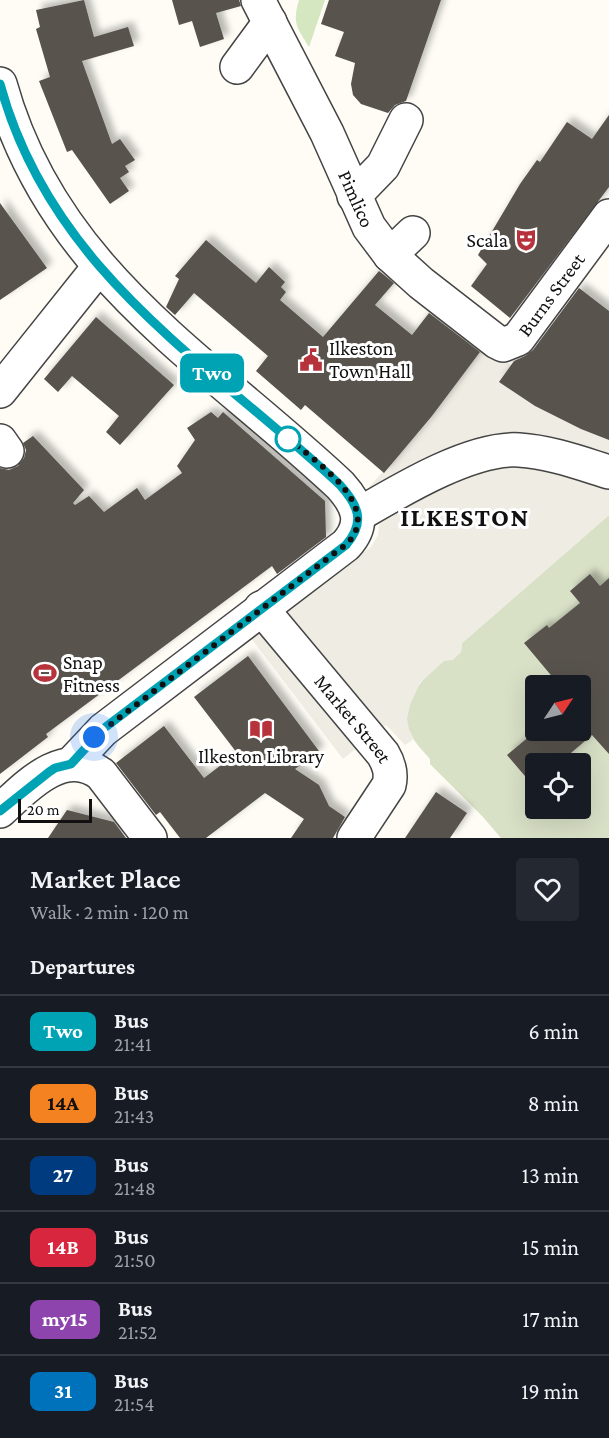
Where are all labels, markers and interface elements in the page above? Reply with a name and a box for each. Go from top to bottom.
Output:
street label: Pimlico [334,167,379,231]
theatre icon: Scala [513,227,539,253]
place label: Scala [467,229,508,251]
street label: Burns Street [513,248,589,340]
place label: Ilkeston Town Hall [329,337,411,382]
public building icon: Ilkeston Town Hall [298,347,324,373]
line badge: Two [178,354,246,392]
text: Two [192,361,232,385]
unlabelled marker [275,426,301,452]
district label: ILKESTON [400,503,530,532]
place label: Snap Fitness [63,651,120,696]
sports icon: Snap Fitness [32,660,58,686]
street label: Market Street [310,670,397,766]
north arrow [525,675,591,741]
map controls [525,675,591,819]
library icon: Ilkeston Library [248,716,274,742]
your location [79,722,109,752]
place label: Ilkeston Library [198,745,325,768]
button: locate [525,753,591,819]
scale bar [18,796,92,824]
text: 20 m [27,801,60,818]
button: heart [516,858,579,921]
text: Market Place [30,863,181,894]
text: Walk · 2 min · 120 m [30,901,189,923]
text: Departures [30,954,135,979]
text: Bus [114,1008,148,1033]
text: Two [43,1019,83,1043]
text: 6 min [528,1019,579,1044]
text: 21:41 [114,1033,152,1055]
text: Bus [114,1080,148,1105]
text: 14A [47,1091,79,1115]
text: 8 min [528,1091,579,1116]
text: 21:43 [114,1105,154,1127]
text: Bus [114,1152,148,1177]
text: 27 [53,1163,73,1187]
text: 13 min [522,1163,579,1188]
text: 21:48 [114,1177,156,1199]
text: Bus [114,1224,148,1249]
text: 14B [47,1235,79,1259]
text: 15 min [522,1235,579,1260]
text: 21:50 [114,1249,155,1271]
text: Bus [118,1296,152,1321]
text: my15 [42,1307,88,1331]
text: 17 min [522,1307,579,1332]
text: 21:52 [118,1321,157,1343]
text: Bus [114,1368,148,1393]
text: 31 [54,1379,72,1403]
text: 19 min [521,1379,579,1404]
text: 21:54 [114,1393,154,1415]

